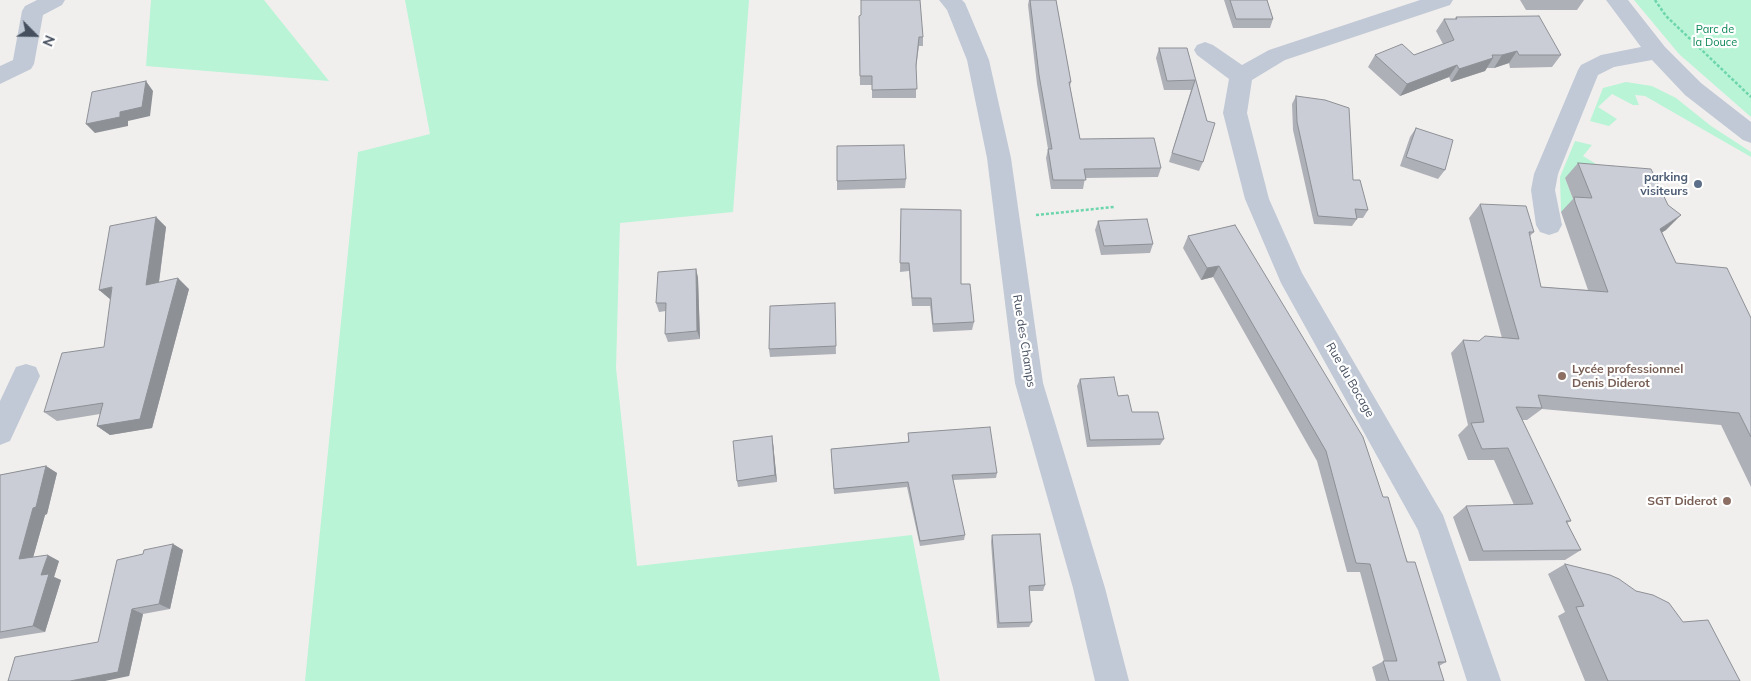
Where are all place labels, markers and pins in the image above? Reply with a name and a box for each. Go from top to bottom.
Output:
place label: parking visiteurs [1640,170,1688,198]
marker: parking visiteurs [1692,178,1704,190]
place label: Lycée professionnel Denis Diderot [1572,362,1683,390]
marker: Lycée professionnel Denis Diderot [1556,370,1568,382]
place label: SGT Diderot [1647,494,1717,508]
marker: SGT Diderot [1721,495,1733,507]

